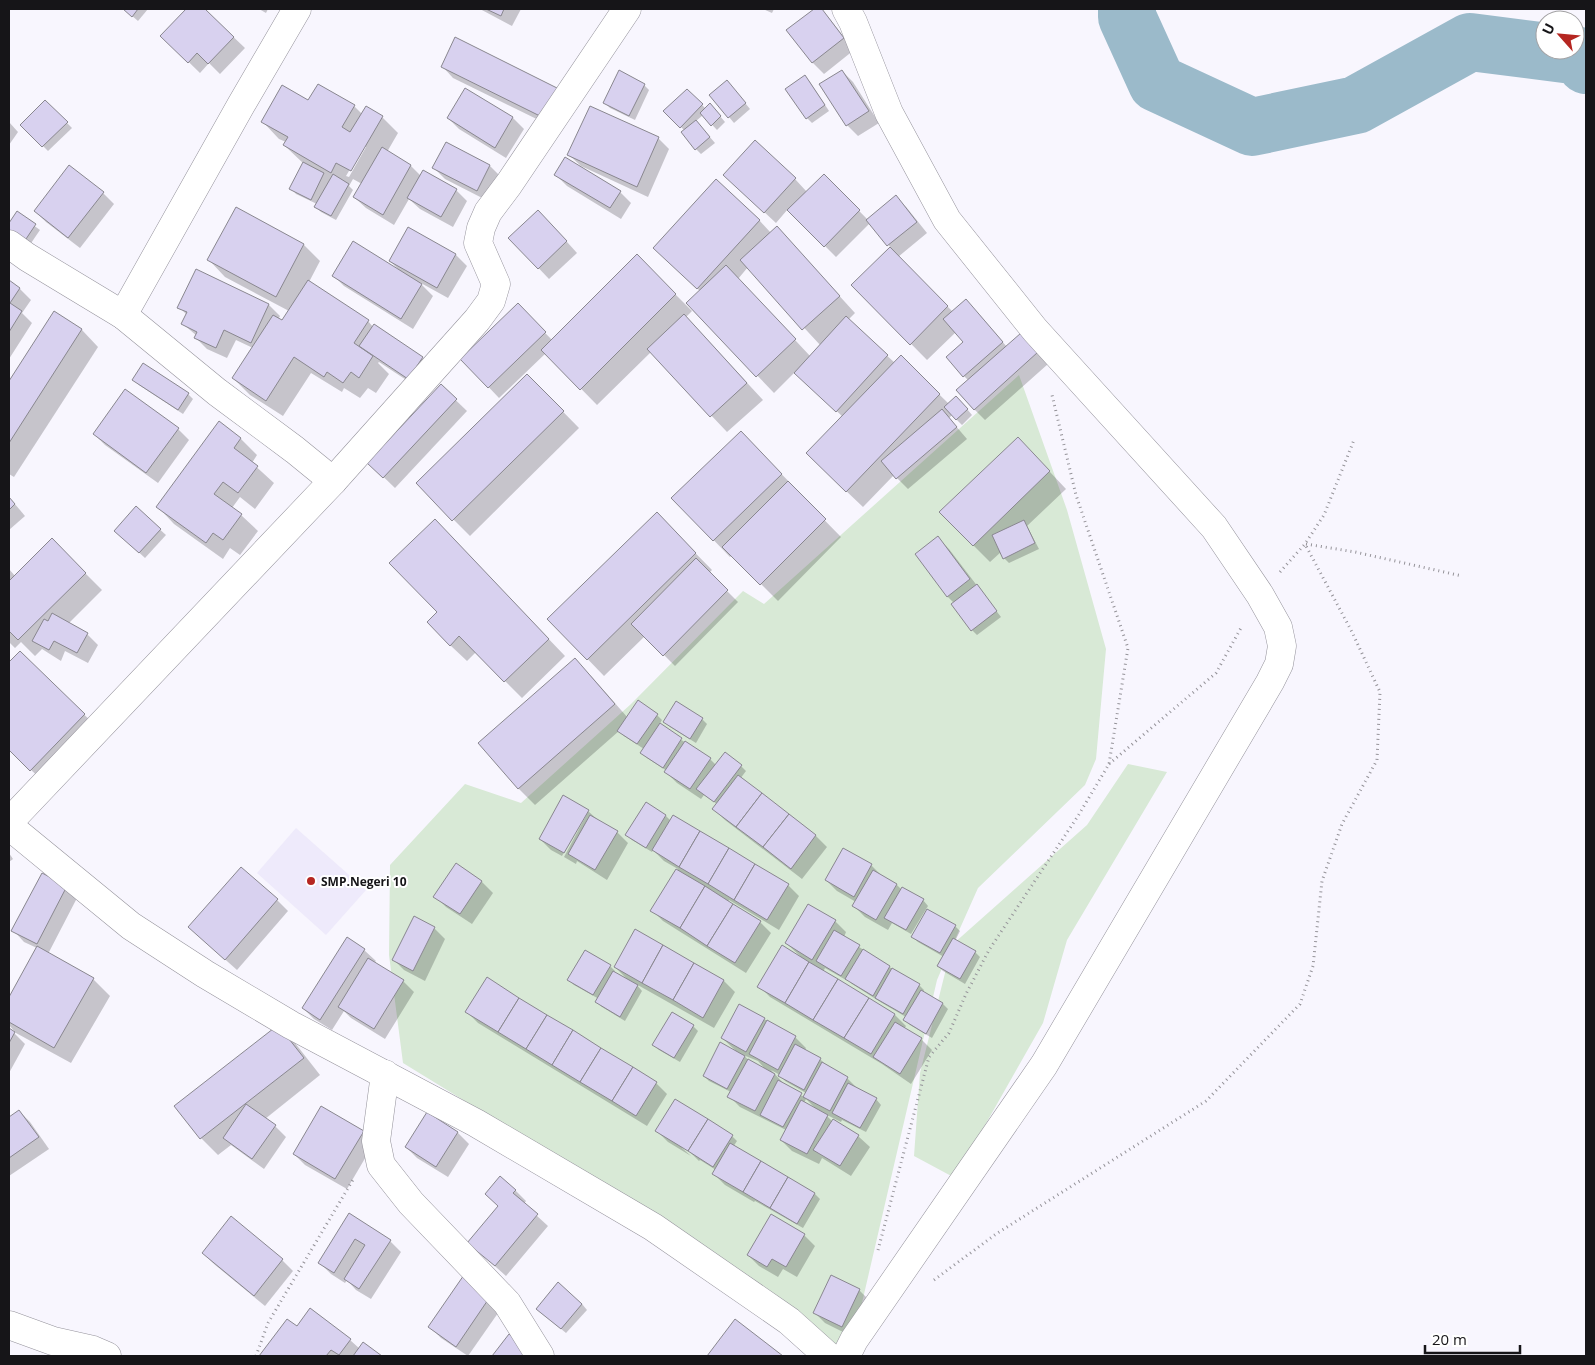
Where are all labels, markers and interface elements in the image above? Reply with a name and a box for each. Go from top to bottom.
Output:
north arrow [1535,10,1585,60]
text: U [1537,20,1559,38]
place label: SMP.Negeri 10 [321,873,407,890]
marker: SMP.Negeri 10 [305,875,317,887]
scale bar [1425,1322,1520,1354]
text: 20 m [1432,1329,1467,1349]

